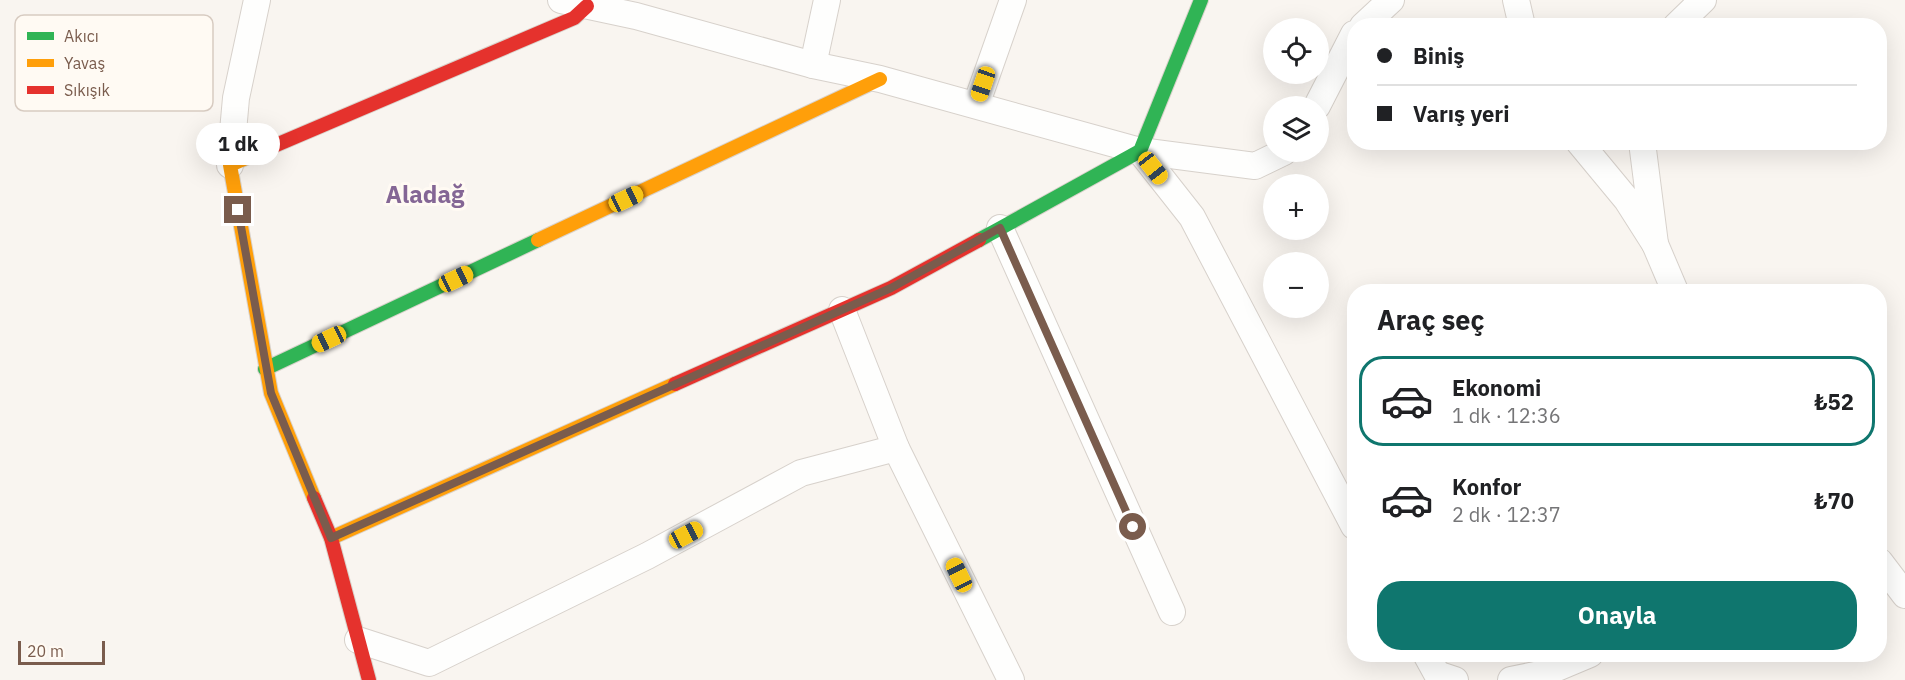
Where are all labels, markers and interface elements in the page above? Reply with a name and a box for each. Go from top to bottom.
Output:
legend [15,15,213,111]
map controls [1263,18,1329,318]
button: locate [1263,18,1329,84]
text: Akıcı [64,26,99,46]
text: Biniş [1413,41,1464,70]
text: Yavaş [64,53,105,73]
car [969,64,997,104]
text: Sıkışık [64,80,111,100]
button: layers [1263,96,1329,162]
text: Varış yeri [1413,99,1510,128]
callout: 1 dk [196,123,280,165]
text: 1 dk [218,130,258,157]
car [1135,148,1171,188]
button: + [1263,174,1329,240]
district label: Aladağ [385,178,465,210]
car [606,183,646,215]
route end [224,196,251,223]
button: − [1263,252,1329,318]
car [436,263,476,295]
text: Araç seç [1377,302,1484,337]
car [309,323,349,355]
text: Ekonomi [1452,373,1541,402]
icon: car [1380,374,1434,428]
text: ₺52 [1814,387,1854,416]
text: 1 dk · 12:36 [1452,402,1561,429]
text: Konfor [1452,472,1521,501]
icon: car [1380,473,1434,527]
text: ₺70 [1814,486,1854,515]
text: 2 dk · 12:37 [1452,501,1561,528]
route start [1119,513,1146,540]
car [666,519,706,551]
car [943,555,975,595]
button: Onayla [1377,581,1857,650]
scale bar [18,638,105,666]
text: 20 m [27,641,64,661]

